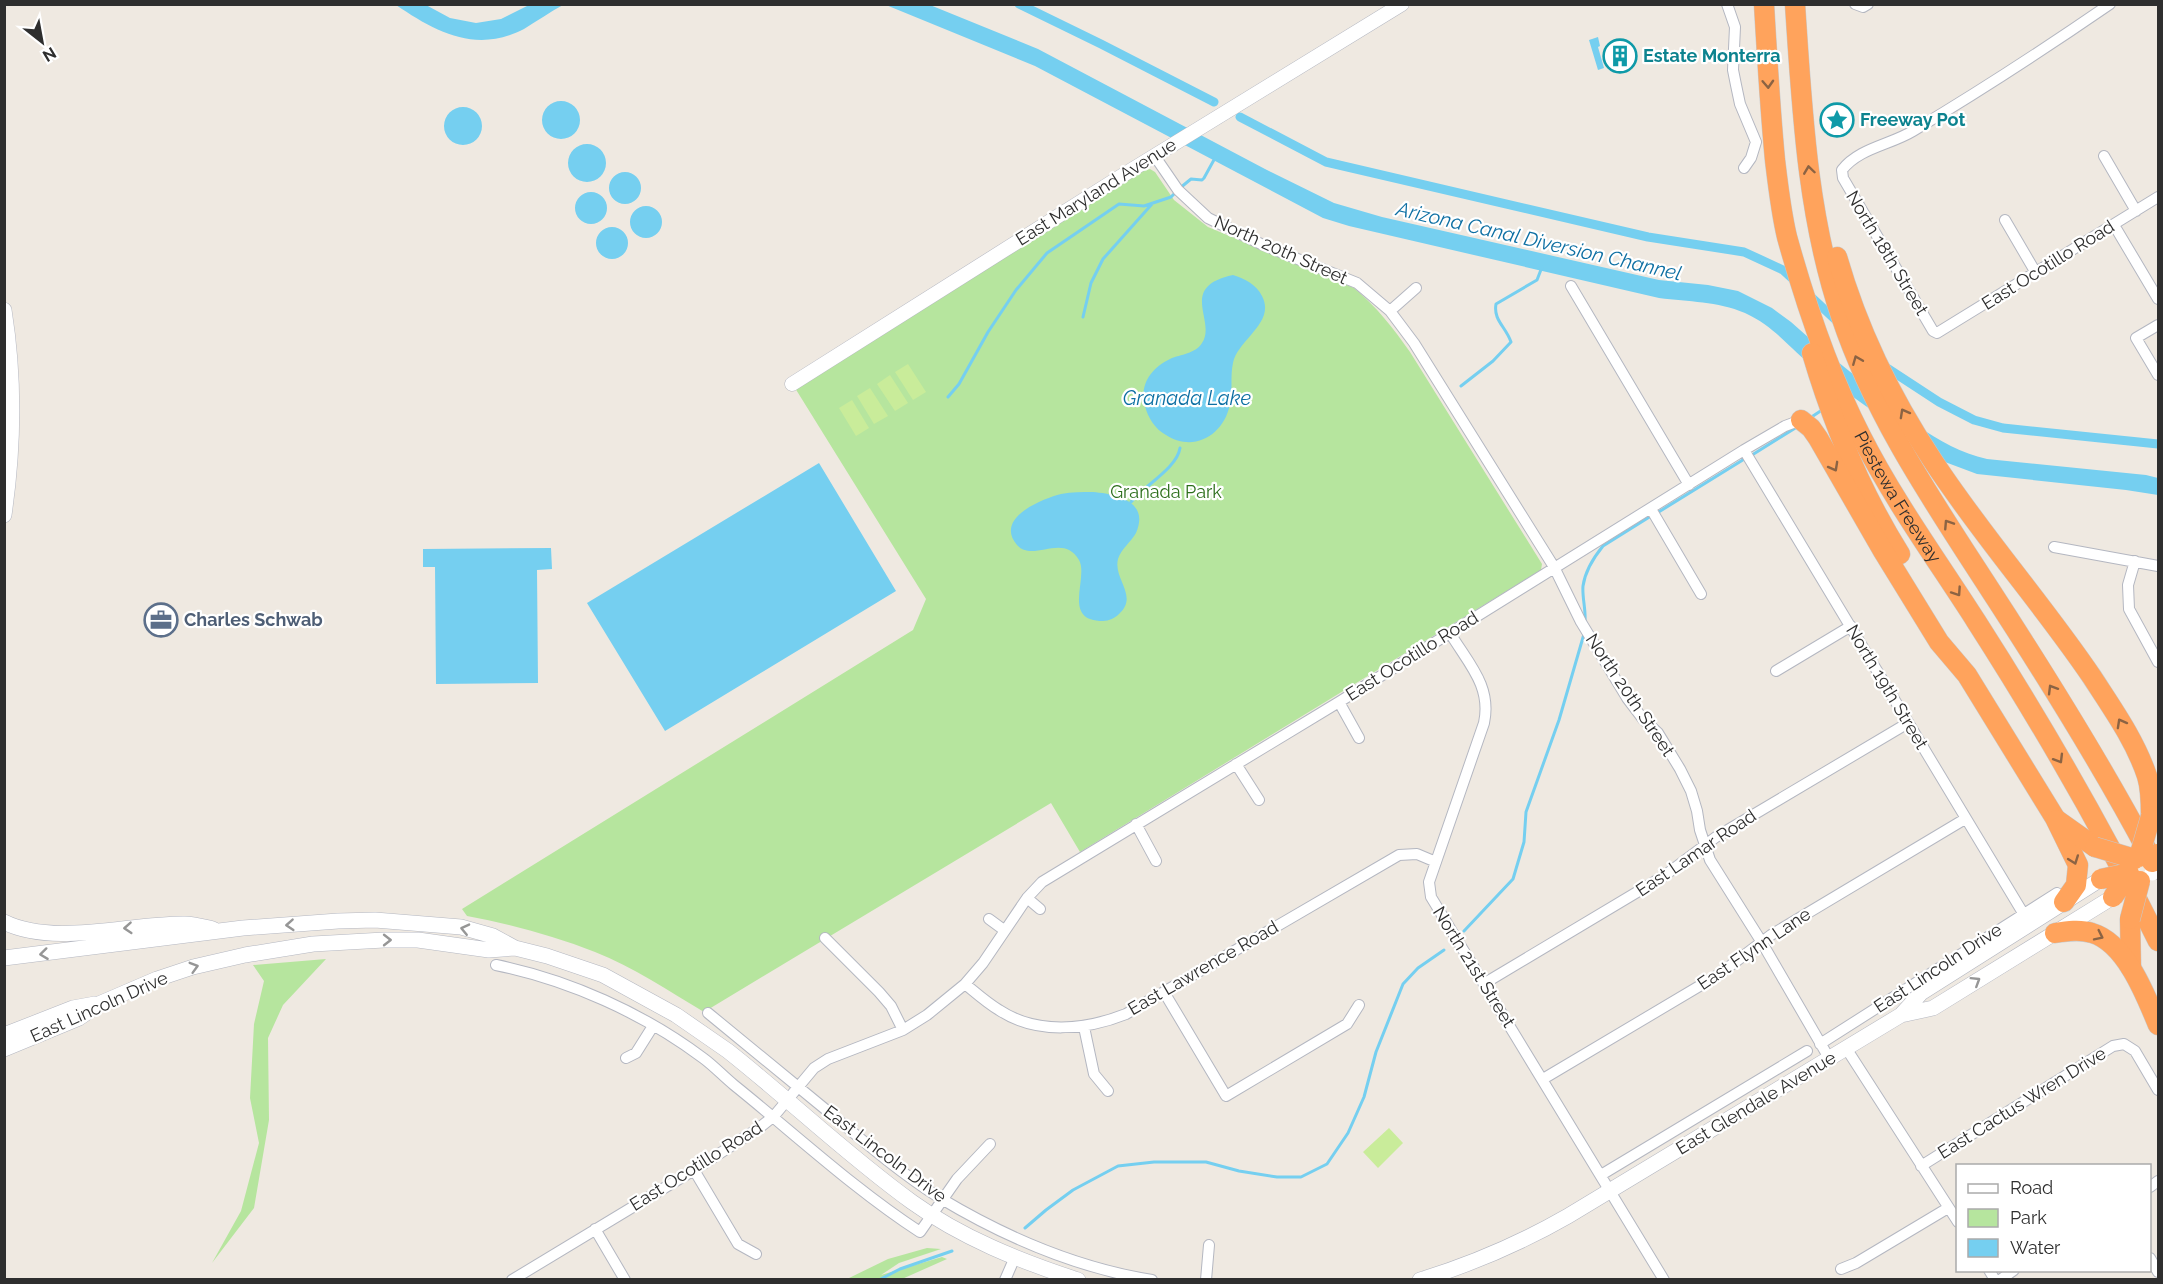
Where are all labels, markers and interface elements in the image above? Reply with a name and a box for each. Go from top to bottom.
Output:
north arrow [12,12,72,72]
building icon: Estate Monterra [1602,38,1638,74]
text: N [39,43,60,66]
place label: Estate Monterra [1643,45,1781,66]
one-way arrow [1762,79,1775,88]
place icon: Freeway Pot [1819,102,1855,138]
place label: Freeway Pot [1860,109,1965,130]
street label: East Maryland Avenue [1012,133,1180,250]
one-way arrow [1804,166,1816,175]
street label: North 18th Street [1842,187,1933,319]
water label: Arizona Canal Diversion Channel [1393,196,1684,286]
street label: North 20th Street [1211,211,1351,288]
street label: East Ocotillo Road [1978,215,2118,314]
one-way arrow [1852,355,1865,366]
water label: Granada Lake [1123,386,1251,410]
one-way arrow [1900,409,1911,420]
street label: Piestewa Freeway [1850,427,1946,567]
one-way arrow [1827,461,1838,471]
park label: Granada Park [1110,481,1222,502]
one-way arrow [1943,520,1955,530]
one-way arrow [1950,586,1961,597]
office icon: Charles Schwab [143,602,179,638]
street label: East Ocotillo Road [1342,606,1482,705]
place label: Charles Schwab [184,609,323,630]
street label: North 19th Street [1842,621,1933,753]
street label: North 20th Street [1582,629,1679,760]
one-way arrow [2048,685,2059,695]
one-way arrow [2117,719,2129,729]
one-way arrow [2051,753,2063,763]
street label: East Lamar Road [1632,805,1760,901]
one-way arrow [2067,854,2080,865]
street label: North 21st Street [1429,903,1520,1031]
street label: East Flynn Lane [1693,903,1815,994]
street label: East Lawrence Road [1124,916,1282,1019]
one-way arrow [286,918,295,931]
street label: East Lincoln Drive [1870,918,2006,1017]
one-way arrow [123,922,132,935]
one-way arrow [461,923,471,936]
one-way arrow [2093,929,2104,941]
one-way arrow [382,934,391,946]
one-way arrow [40,947,49,960]
one-way arrow [188,962,199,974]
street label: East Lincoln Drive [27,967,171,1046]
one-way arrow [1970,977,1980,989]
street label: East Cactus Wren Drive [1934,1042,2110,1163]
street label: East Glendale Avenue [1672,1046,1840,1159]
street label: East Lincoln Drive [820,1101,951,1207]
street label: East Ocotillo Road [626,1116,766,1215]
legend [1956,1164,2151,1272]
text: Road [2010,1177,2053,1198]
text: Park [2010,1207,2047,1228]
text: Water [2010,1237,2061,1258]

